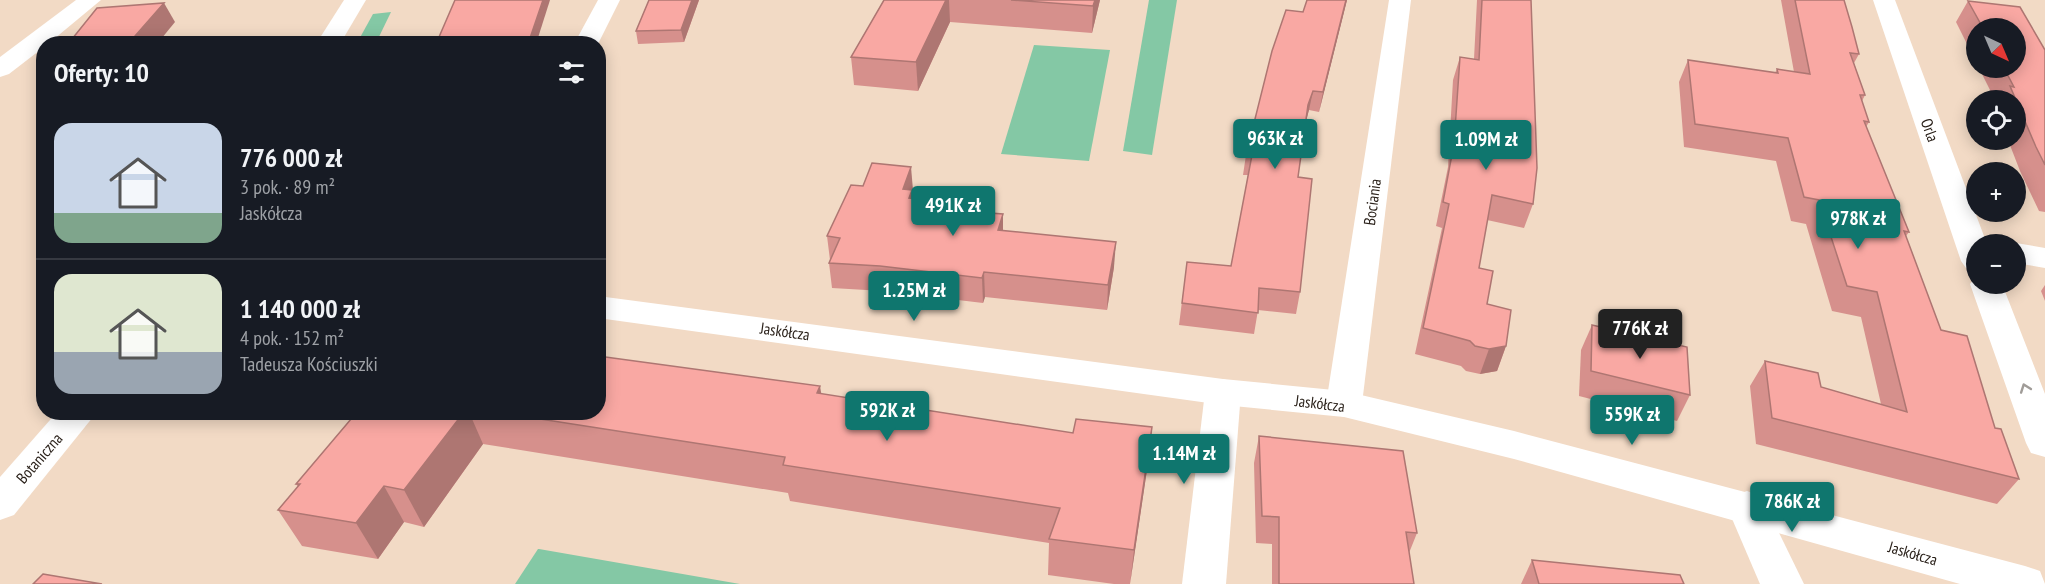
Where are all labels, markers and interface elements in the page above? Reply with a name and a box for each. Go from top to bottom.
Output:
north arrow [1966,18,2026,78]
map controls [1966,18,2026,294]
text: Oferty: 10 [54,56,149,89]
icon: filters [555,56,588,89]
button: locate [1966,90,2026,150]
street label: Orla [1917,116,1943,144]
pin: 963K zł [1220,119,1330,170]
pin: 1.09M zł [1424,120,1548,171]
text: 963K zł [1247,125,1303,151]
text: 1.09M zł [1454,126,1518,152]
text: 776 000 zł [240,141,342,174]
icon: home [102,147,174,219]
button: + [1966,162,2026,222]
text: 3 pok. · 89 m² [240,174,335,200]
street label: Bociania [1359,177,1385,227]
pin: 491K zł [898,186,1008,237]
text: 491K zł [925,192,981,218]
pin: 978K zł [1803,199,1913,250]
text: Jaskółcza [240,200,303,226]
text: 978K zł [1830,205,1886,231]
button: − [1966,234,2026,294]
pin: 1.25M zł [852,271,976,322]
text: 1.25M zł [882,277,946,303]
text: 1 140 000 zł [240,292,360,325]
icon: home [102,298,174,370]
pin: 776K zł [1585,309,1695,360]
text: 776K zł [1612,315,1668,341]
street label: Jaskółcza [758,317,811,344]
text: 4 pok. · 152 m² [240,325,344,351]
text: Tadeusza Kościuszki [240,351,378,377]
one-way arrow [2019,383,2032,394]
street label: Jaskółcza [1293,390,1346,416]
pin: 592K zł [832,391,942,442]
pin: 559K zł [1577,395,1687,446]
text: 592K zł [859,397,915,423]
text: 559K zł [1604,401,1660,427]
street label: Botaniczna [12,429,66,487]
pin: 1.14M zł [1122,434,1246,485]
text: 1.14M zł [1152,440,1216,466]
pin: 786K zł [1737,482,1847,533]
text: 786K zł [1764,488,1820,514]
street label: Jaskółcza [1885,536,1940,570]

